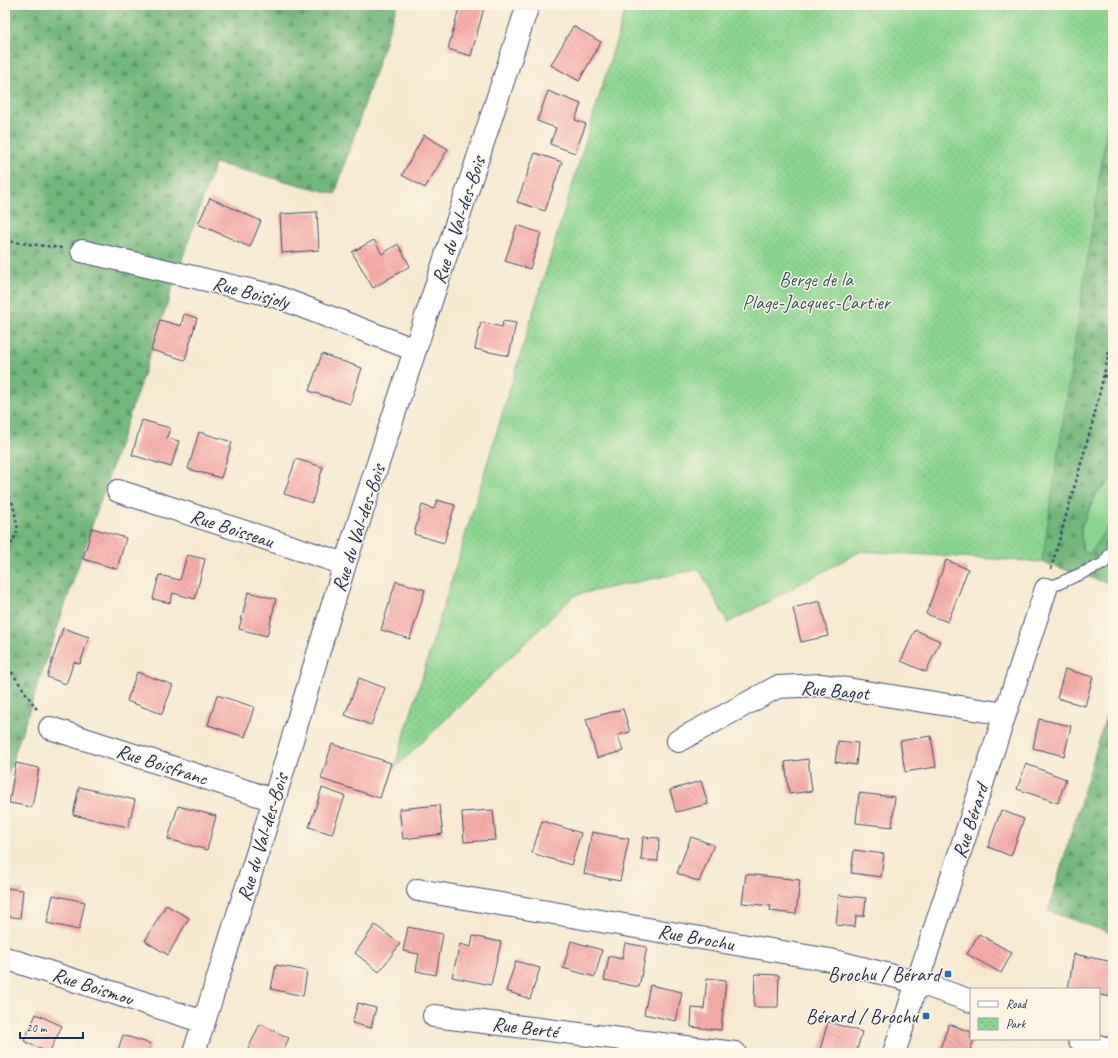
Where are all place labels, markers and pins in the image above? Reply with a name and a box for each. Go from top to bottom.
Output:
place label: Brochu / Bérard [828,962,943,987]
marker: Brochu / Bérard [943,969,953,979]
place label: Bérard / Brochu [806,1004,920,1029]
marker: Bérard / Brochu [921,1011,931,1021]

